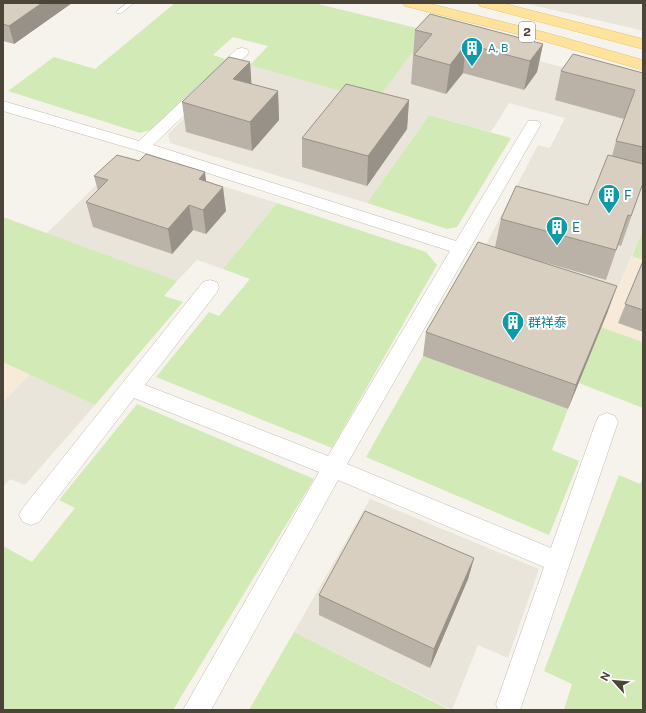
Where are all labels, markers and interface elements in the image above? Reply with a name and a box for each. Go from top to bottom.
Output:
road number: 2 [519,22,535,42]
building icon: A, B [459,35,485,68]
place label: A, B [488,42,508,54]
building icon: F [596,182,622,215]
place label: F [624,188,632,203]
building icon: E [544,214,570,247]
place label: E [572,220,580,235]
building icon: 群祥泰 [500,309,526,342]
place label: 群祥泰 [528,315,567,330]
north arrow [594,661,634,701]
text: N [598,670,612,683]

